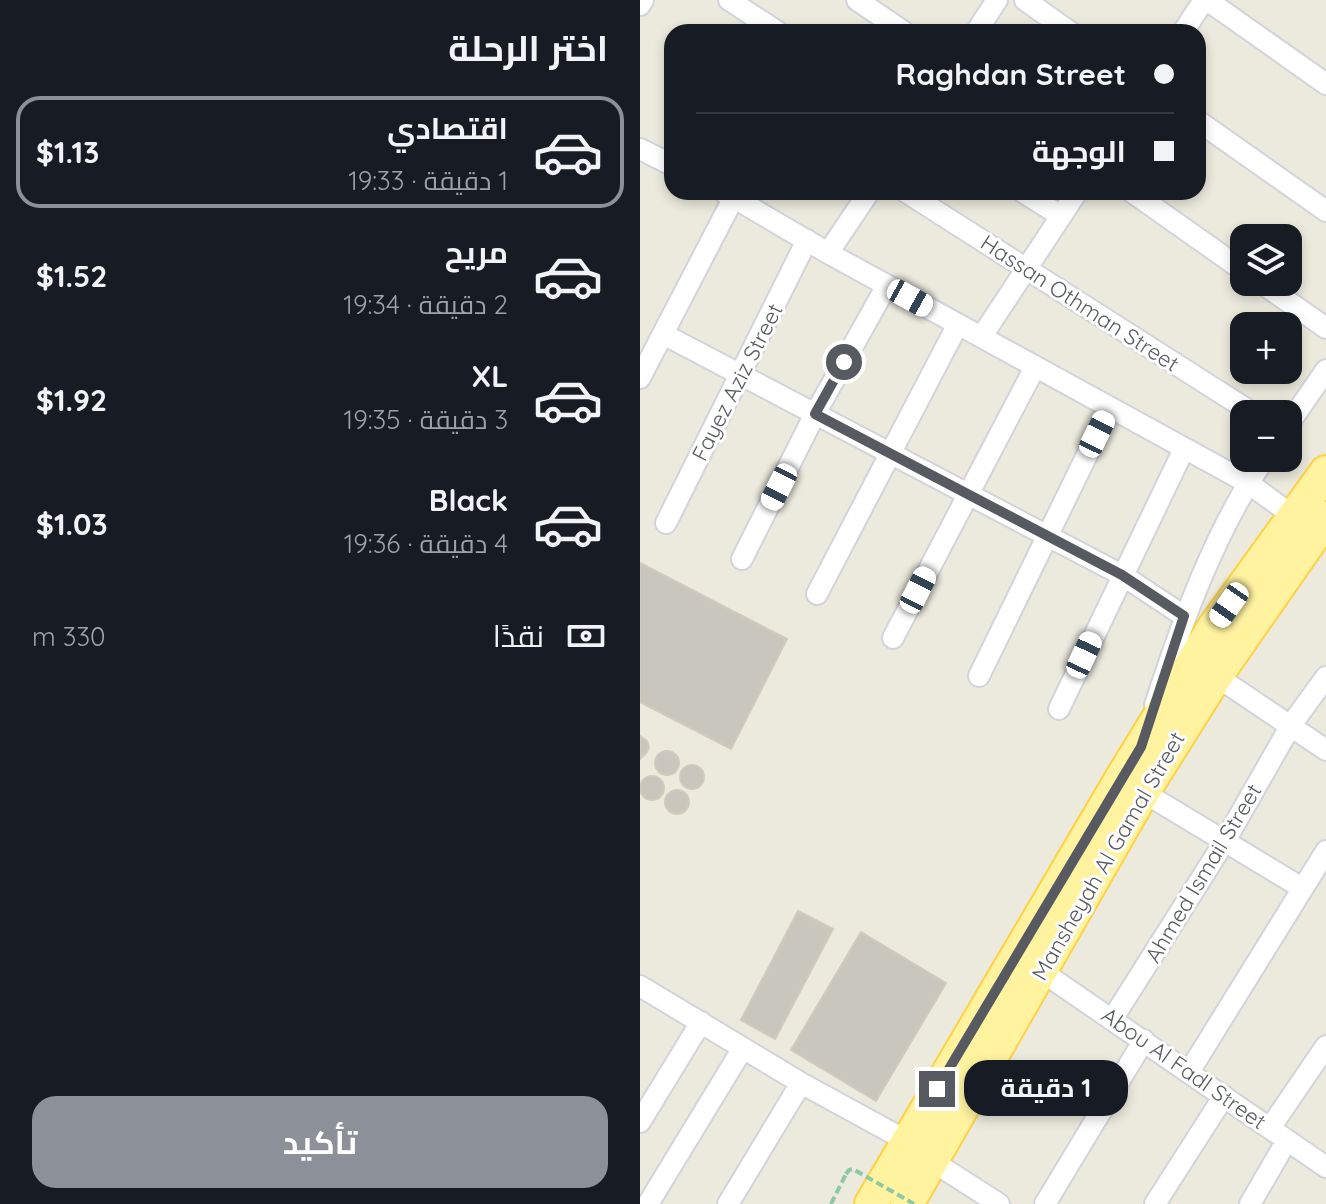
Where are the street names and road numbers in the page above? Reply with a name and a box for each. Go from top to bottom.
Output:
street label: Hassan Othman Street [975,228,1185,378]
street label: Fayez Aziz Street [685,299,789,465]
street label: Mansheyah Al Gamal Street [1025,727,1191,985]
street label: Ahmed Ismail Street [1139,778,1267,968]
street label: Abou Al Fadl Street [1096,1001,1272,1135]

